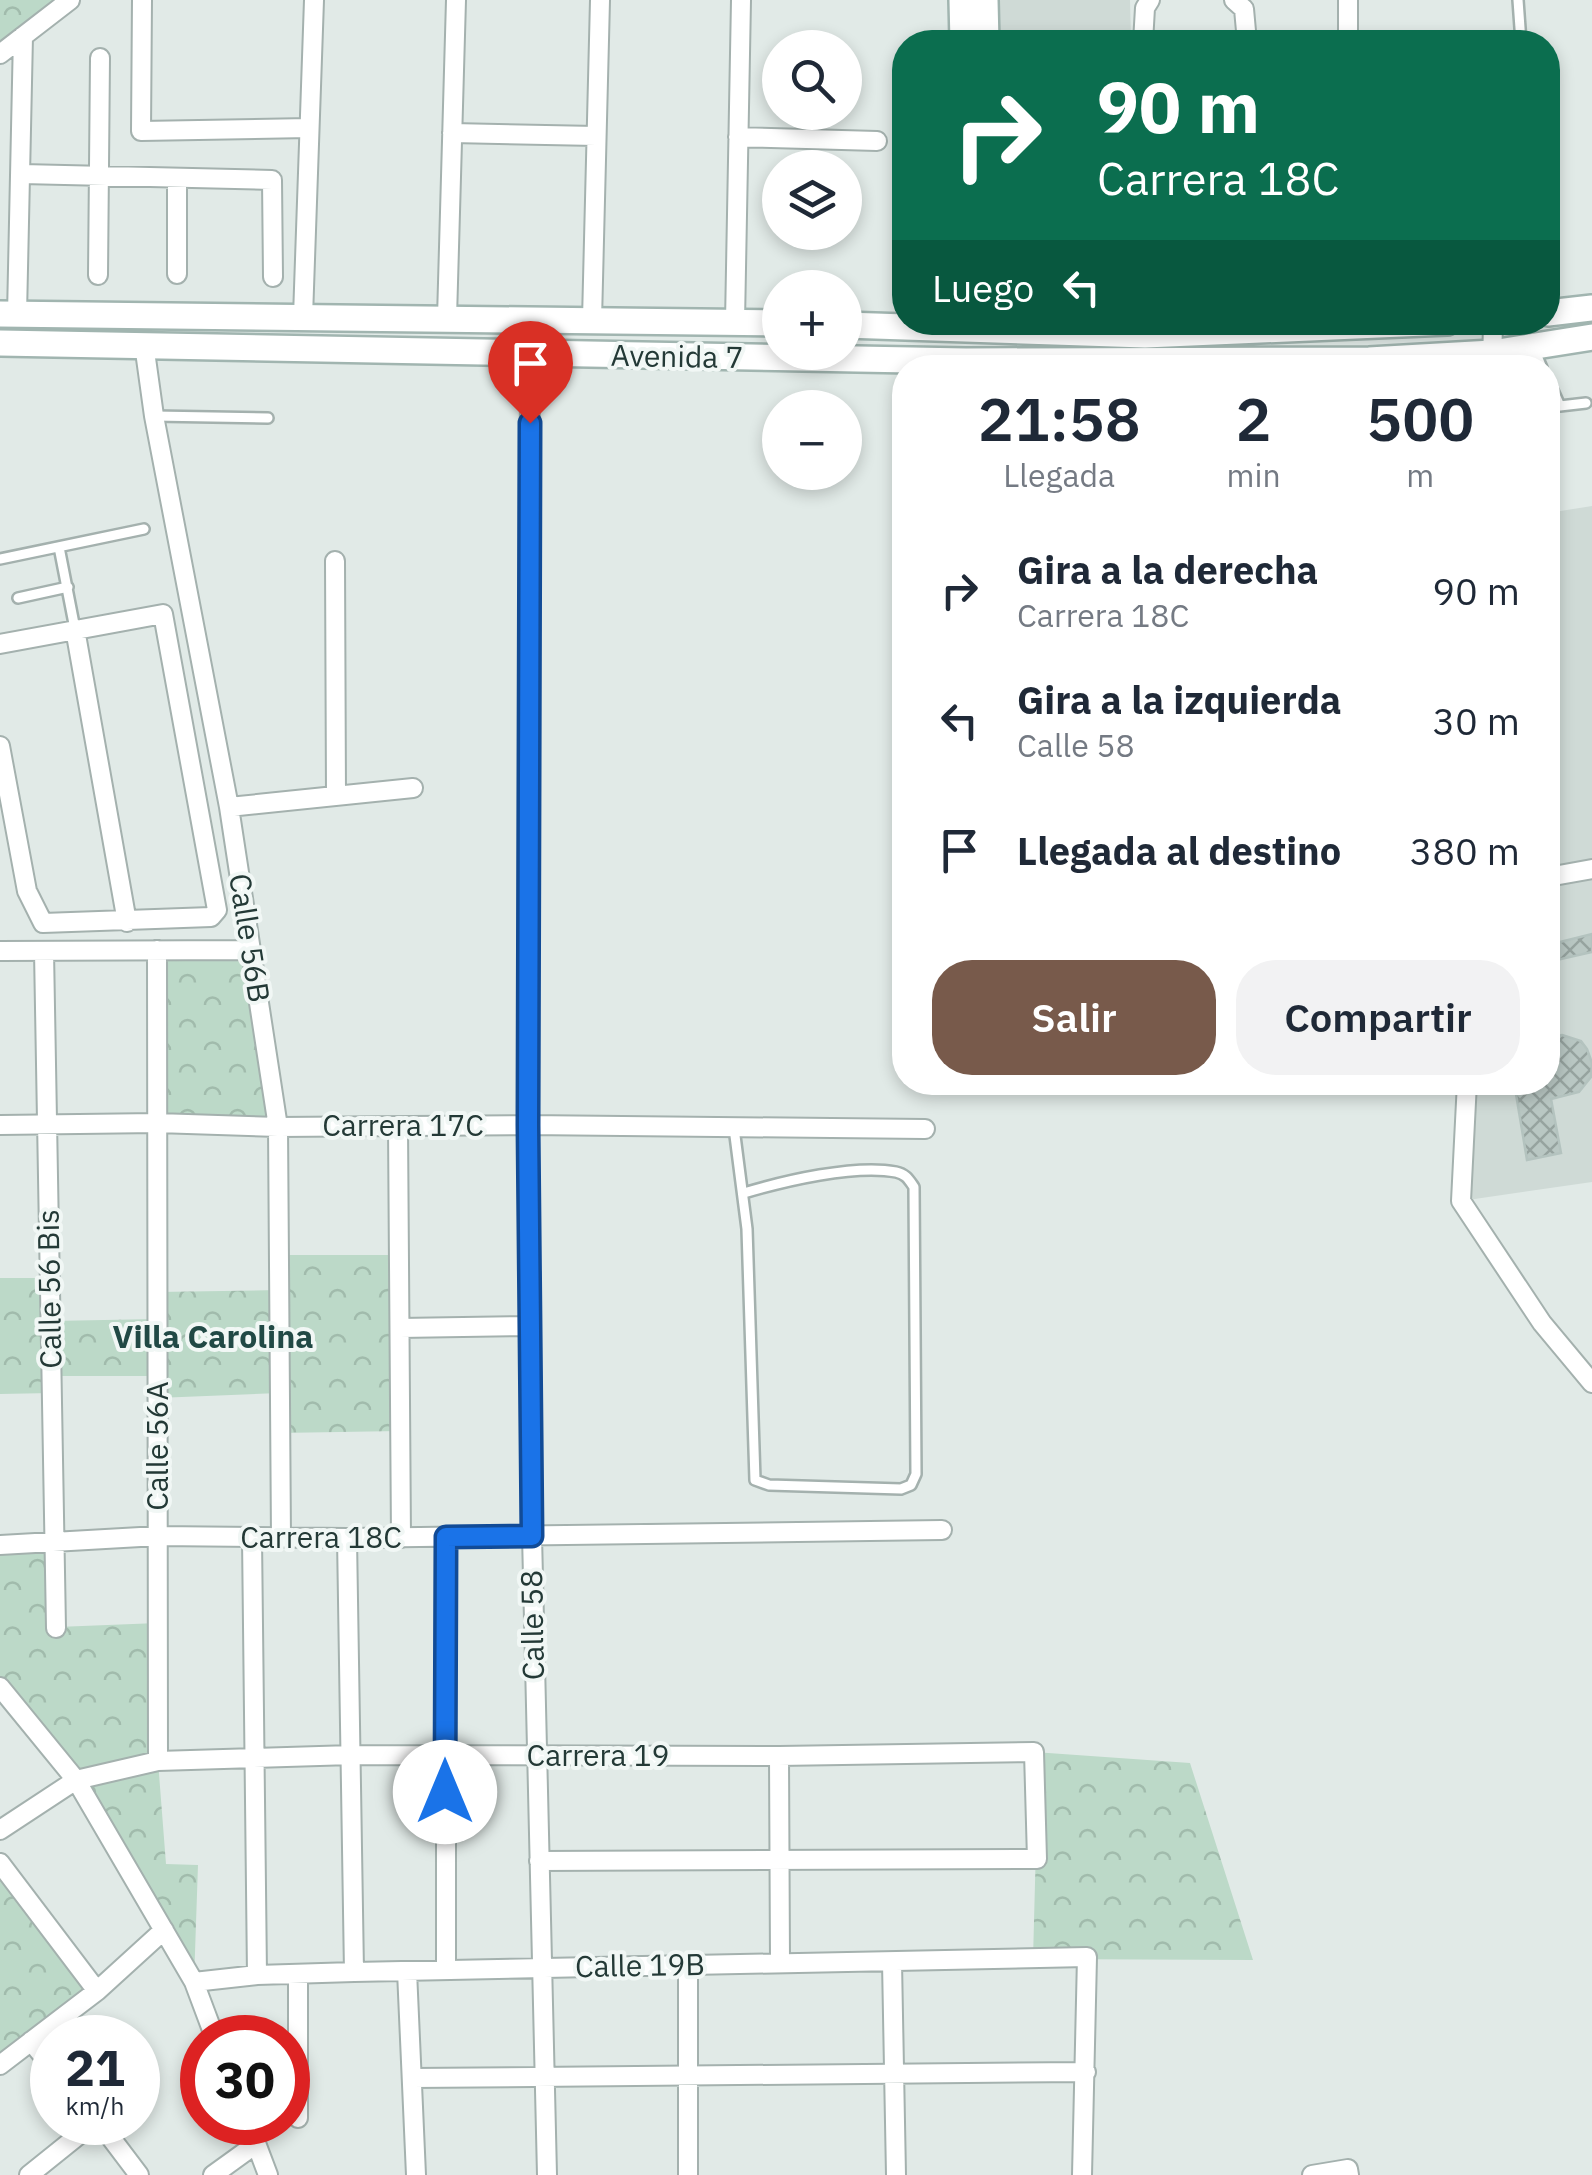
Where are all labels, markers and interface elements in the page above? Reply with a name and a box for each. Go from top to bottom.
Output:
map controls [762,30,862,490]
button: search [762,30,862,130]
text: 90 m [1097,61,1260,152]
icon: right [932,70,1062,200]
text: Carrera 18C [1097,149,1339,207]
button: layers [762,150,862,250]
icon: left [1054,260,1109,315]
text: Luego [932,263,1034,312]
button: + [762,270,862,370]
pin [488,321,573,424]
street label: Avenida 7 [610,335,744,376]
icon: arrive [503,336,558,391]
text: 21:58 [978,379,1141,458]
text: 2 [1236,379,1272,458]
text: 500 [1366,379,1474,458]
button: − [762,390,862,490]
text: Llegada [1003,454,1115,496]
text: min [1226,454,1281,496]
text: m [1406,454,1434,496]
text: Gira a la derecha [1017,545,1318,594]
icon: right [932,563,987,618]
text: 90 m [1432,566,1520,615]
text: Carrera 18C [1017,594,1189,636]
text: Gira a la izquierda [1017,675,1341,724]
icon: left [932,693,987,748]
text: 30 m [1432,696,1520,745]
text: Calle 58 [1017,724,1135,766]
icon: arrive [932,823,987,878]
text: Llegada al destino [1017,826,1341,875]
text: 380 m [1409,826,1520,875]
street label: Calle 56B [221,871,280,1005]
button: Salir [932,960,1216,1075]
button: Compartir [1236,960,1520,1075]
street label: Carrera 17C [322,1105,484,1144]
street label: Calle 56 Bis [28,1209,69,1369]
district label: Villa Carolina [113,1315,313,1357]
street label: Calle 56A [137,1381,176,1511]
street label: Carrera 18C [240,1517,402,1556]
street label: Calle 58 [511,1570,552,1681]
street label: Carrera 19 [527,1735,669,1774]
position arrow [393,1740,497,1844]
street label: Calle 19B [575,1944,705,1985]
speed limit sign: 30 [180,2015,310,2145]
text: 21 [65,2035,125,2100]
text: km/h [66,2089,124,2122]

